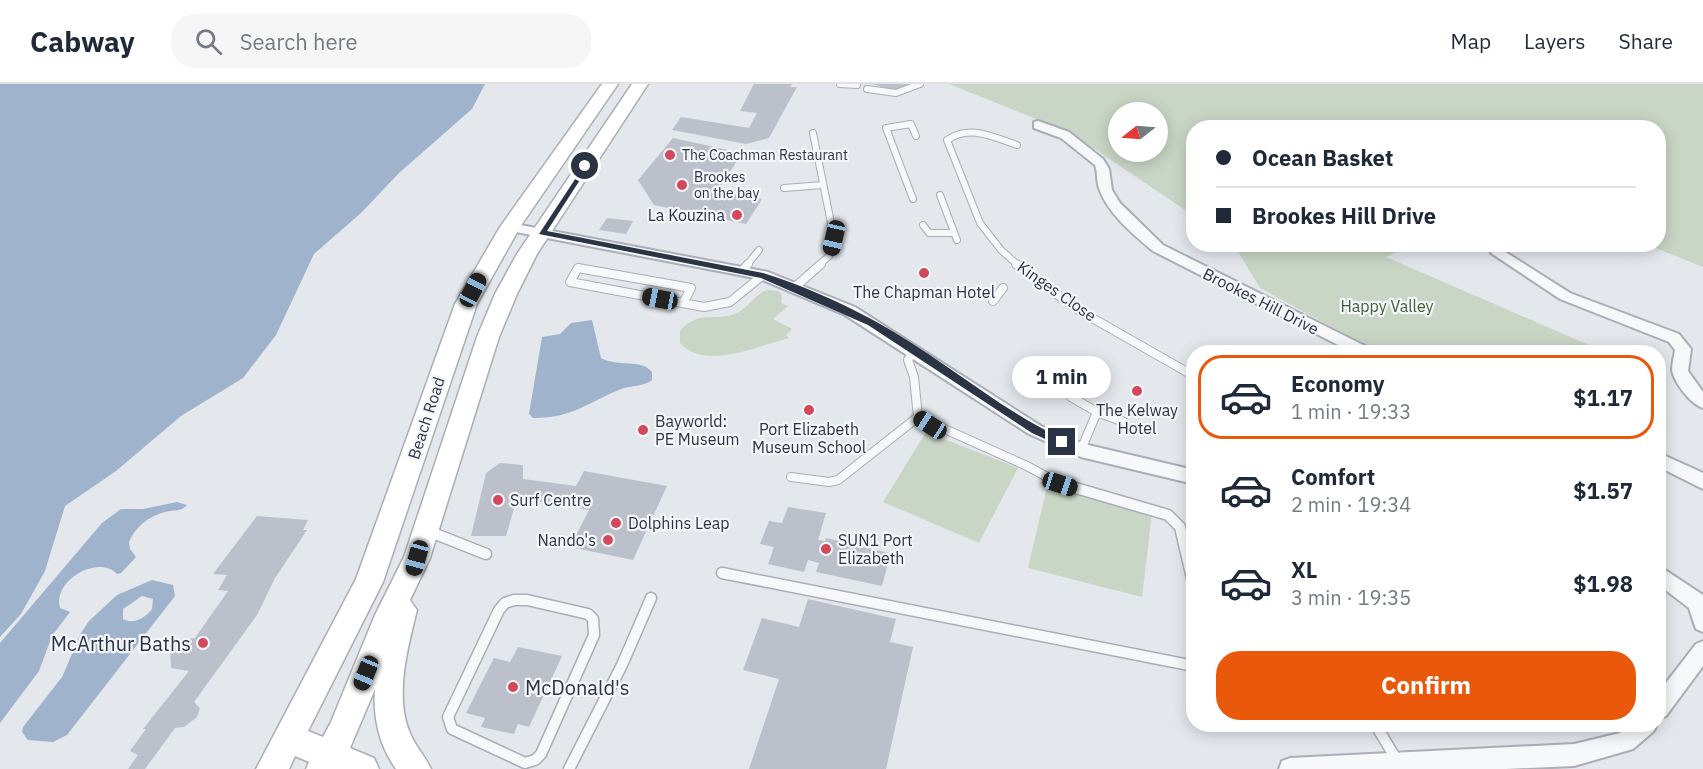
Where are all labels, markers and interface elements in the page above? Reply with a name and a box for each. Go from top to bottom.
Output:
search box [171,14,591,68]
text: Cabway [30,23,135,60]
icon: search [192,25,225,58]
text: Search here [240,27,358,56]
text: Map [1451,27,1491,55]
text: Layers [1524,27,1586,55]
text: Share [1619,27,1673,55]
north arrow [1108,102,1168,162]
map controls [1108,102,1168,162]
text: Ocean Basket [1252,143,1393,172]
place label: The Coachman Restaurant [682,146,848,164]
marker: The Coachman Restaurant [663,148,677,162]
route start [571,152,598,179]
place label: Brookes on the bay [694,168,759,202]
marker: Brookes on the bay [675,178,689,192]
text: Brookes Hill Drive [1252,201,1436,230]
place label: La Kouzina [648,205,725,225]
marker: La Kouzina [730,208,744,222]
car [821,218,847,258]
street label: Kinges Close [1014,256,1100,326]
street label: Brookes Hill Drive [1200,263,1323,339]
marker: The Chapman Hotel [917,266,931,280]
car [457,270,489,310]
place label: The Chapman Hotel [853,282,995,302]
car [641,287,679,311]
park label: Happy Valley [1340,296,1434,316]
callout: 1 min [1012,355,1112,397]
text: 1 min [1035,363,1088,390]
text: Economy [1291,369,1385,398]
icon: car [1219,370,1273,424]
street label: Beach Road [403,374,449,462]
text: $1.17 [1573,383,1633,412]
marker: The Kelway Hotel [1130,384,1144,398]
text: 1 min · 19:33 [1291,398,1411,425]
place label: The Kelway Hotel [1096,400,1178,438]
marker: Port Elizabeth Museum School [802,403,816,417]
car [910,408,950,442]
place label: Bayworld: PE Museum [655,411,740,449]
place label: Port Elizabeth Museum School [752,419,866,457]
marker: Bayworld: PE Museum [636,423,650,437]
route end [1048,428,1075,455]
text: Comfort [1291,462,1375,491]
icon: car [1219,463,1273,517]
car [1040,470,1080,498]
text: $1.57 [1573,476,1633,505]
place label: Surf Centre [510,490,591,510]
text: 2 min · 19:34 [1291,491,1411,518]
marker: Surf Centre [491,493,505,507]
place label: Dolphins Leap [628,513,730,533]
marker: Dolphins Leap [609,516,623,530]
place label: Nando's [537,530,596,550]
place label: SUN1 Port Elizabeth [838,530,913,568]
marker: Nando's [601,533,615,547]
car [404,538,430,578]
marker: SUN1 Port Elizabeth [819,542,833,556]
text: XL [1291,555,1317,584]
icon: car [1219,556,1273,610]
text: $1.98 [1573,569,1633,598]
text: 3 min · 19:35 [1291,584,1411,611]
place label: McArthur Baths [51,630,191,657]
marker: McArthur Baths [196,636,210,650]
button: Confirm [1216,651,1636,720]
car [351,653,381,693]
place label: McDonald's [525,674,630,701]
marker: McDonald's [506,680,520,694]

